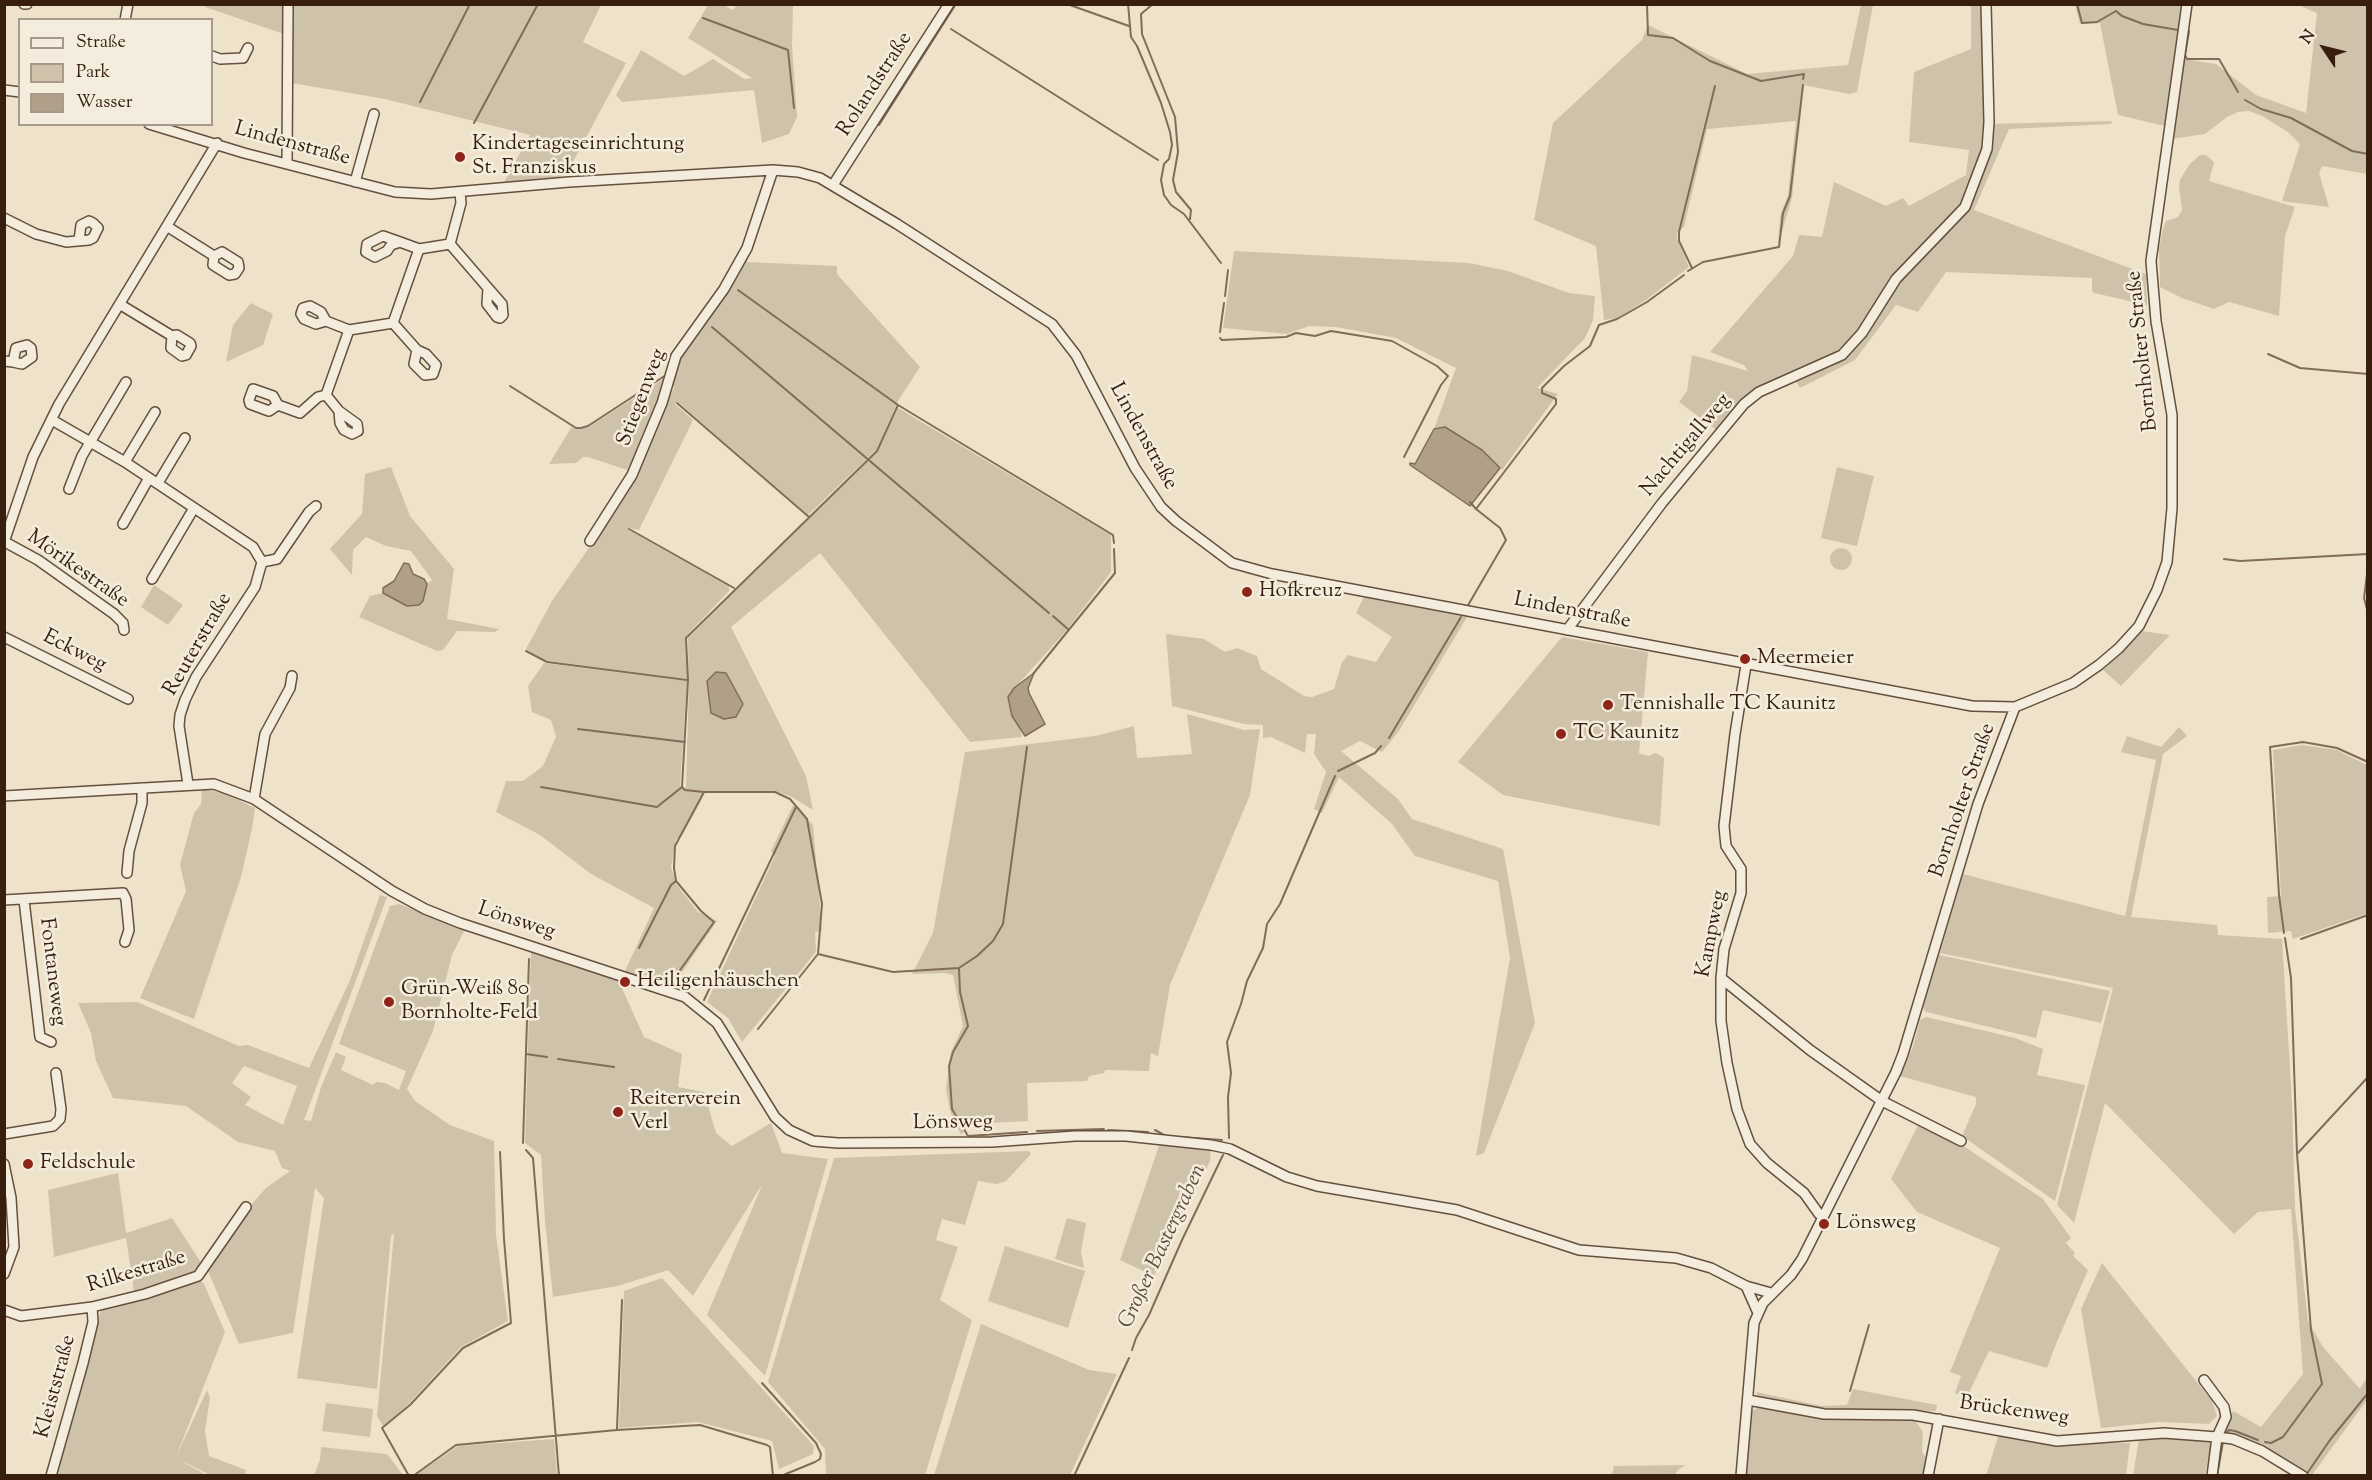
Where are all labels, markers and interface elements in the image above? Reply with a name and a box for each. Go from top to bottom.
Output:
legend [18,18,213,126]
north arrow [2294,18,2354,78]
text: N [2296,26,2322,49]
street label: Rolandstraße [833,28,919,142]
text: Straße [76,30,126,56]
text: Park [76,60,110,86]
text: Wasser [76,90,133,116]
street label: Lindenstraße [231,117,353,173]
place label: Kindertageseinrichtung St. Franziskus [472,132,684,182]
marker: Kindertageseinrichtung St. Franziskus [453,150,467,164]
street label: Bornholter Straße [2123,269,2165,433]
street label: Stiegenweg [613,346,673,450]
street label: Lindenstraße [1102,379,1182,495]
street label: Nachtigallweg [1636,389,1738,503]
street label: Mörikestraße [21,526,133,614]
place label: Hofkreuz [1259,579,1342,605]
marker: Hofkreuz [1240,585,1254,599]
street label: Lindenstraße [1511,588,1633,636]
street label: Reuterstraße [159,589,239,701]
street label: Eckweg [38,625,110,679]
place label: Meermeier [1757,646,1854,672]
marker: Meermeier [1738,652,1752,666]
place label: Tennishalle TC Kaunitz [1620,692,1836,718]
marker: Tennishalle TC Kaunitz [1601,698,1615,712]
place label: TC Kaunitz [1573,721,1679,747]
street label: Bornholter Straße [1926,721,2002,881]
marker: TC Kaunitz [1554,727,1568,741]
street label: Kampweg [1692,888,1734,980]
street label: Lönsweg [474,898,558,946]
street label: Fontaneweg [32,917,70,1027]
place label: Heiligenhäuschen [637,969,799,995]
marker: Heiligenhäuschen [618,975,632,989]
place label: Grün-Weiß 80 Bornholte-Feld [401,977,538,1027]
marker: Grün-Weiß 80 Bornholte-Feld [382,995,396,1009]
place label: Reiterverein Verl [630,1087,741,1137]
marker: Reiterverein Verl [611,1105,625,1119]
street label: Lönsweg [913,1111,993,1137]
place label: Feldschule [40,1151,136,1177]
marker: Feldschule [21,1157,35,1171]
water label: Großer Bastergraben [1114,1161,1214,1333]
place label: Lönsweg [1836,1211,1916,1237]
marker: Lönsweg [1817,1217,1831,1231]
street label: Rilkestraße [85,1246,189,1300]
street label: Kleiststraße [31,1333,83,1441]
street label: Brückenweg [1958,1392,2070,1432]

